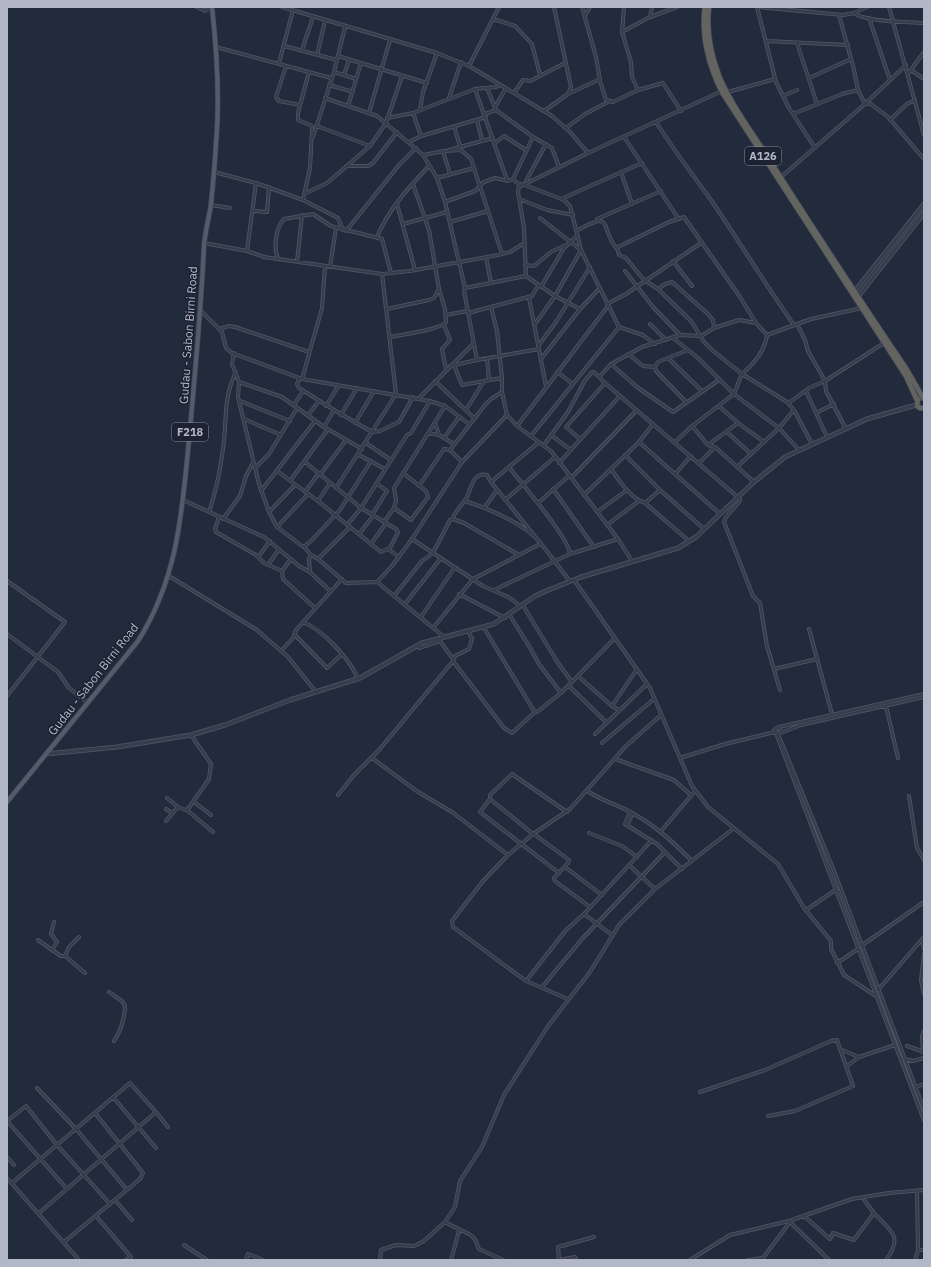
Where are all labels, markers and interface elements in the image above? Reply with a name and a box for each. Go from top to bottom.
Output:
road number: A126 [745,147,781,165]
street label: Gudau - Sabon Birni Road [176,266,200,404]
road number: F218 [172,423,208,441]
street label: Gudau - Sabon Birni Road [45,620,141,738]

